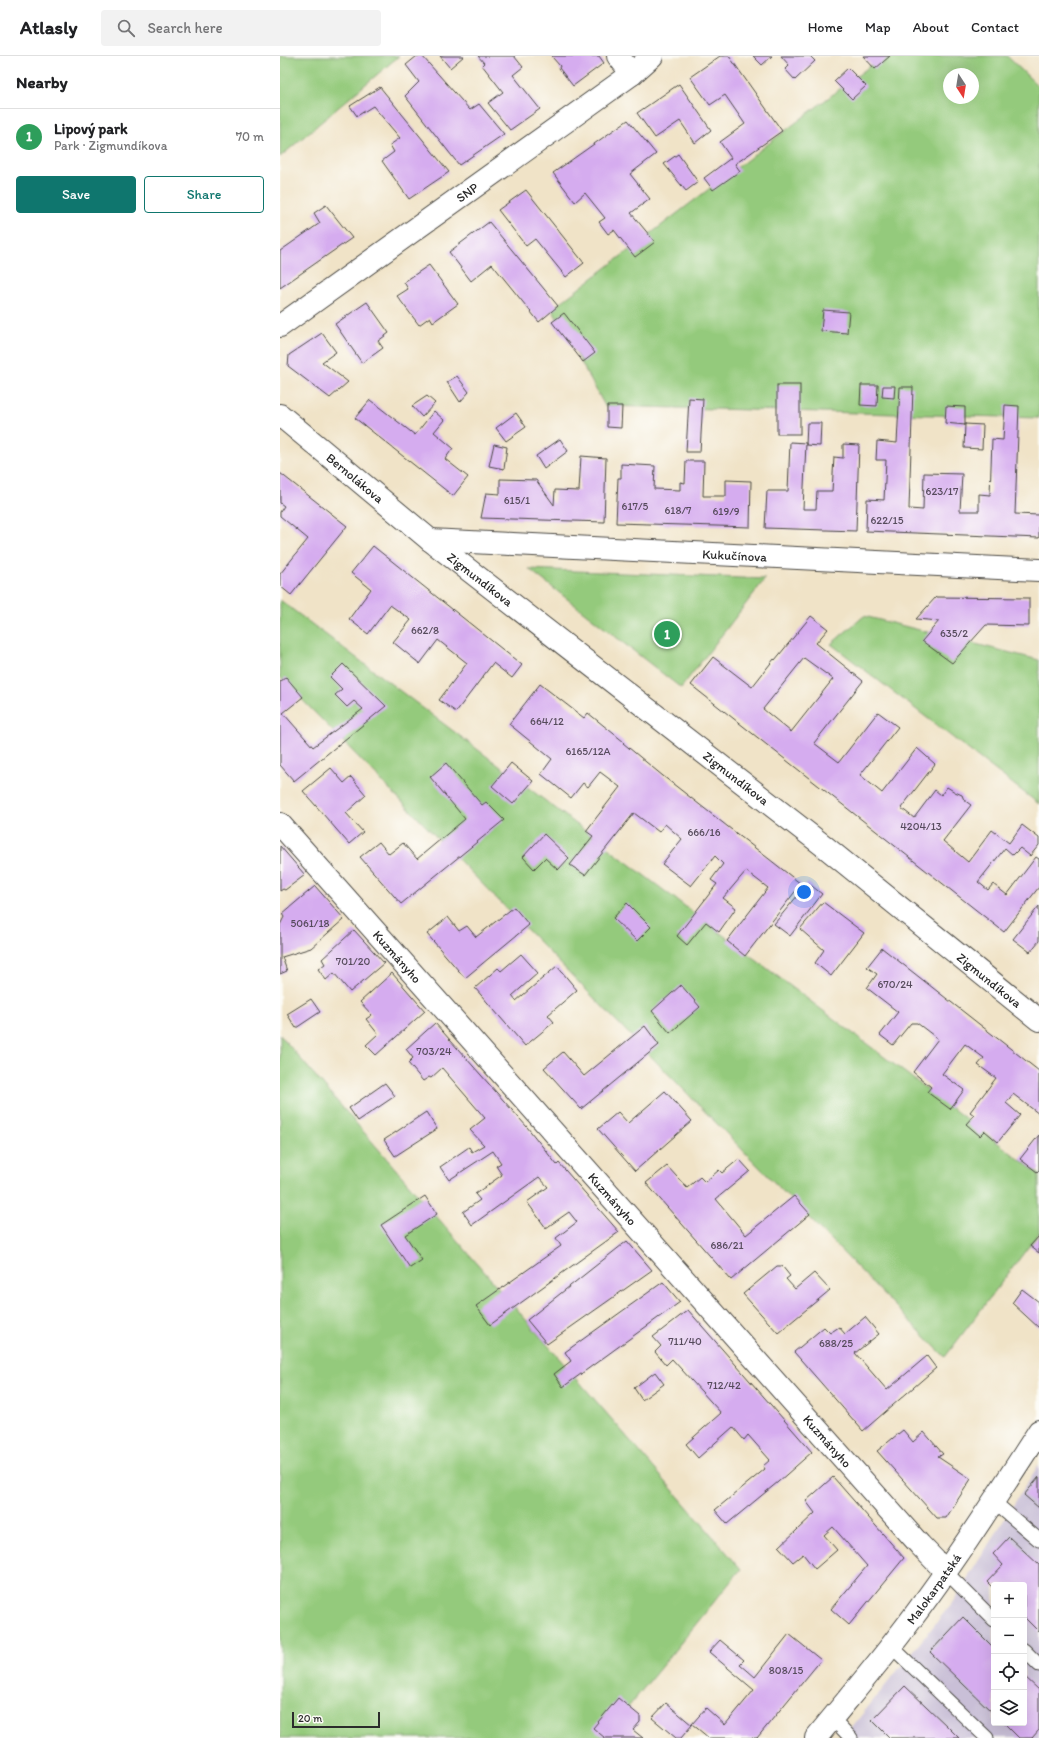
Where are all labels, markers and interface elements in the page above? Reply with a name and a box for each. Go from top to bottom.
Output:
search box [101,10,381,46]
text: Atlasly [20,16,77,39]
icon: search [115,17,137,39]
text: Search here [147,19,223,37]
text: Home [808,19,843,36]
text: Map [865,19,891,36]
text: About [913,19,949,36]
text: Contact [971,19,1019,36]
north arrow [943,68,979,104]
text: Nearby [16,72,68,92]
text: Lipový park [54,120,128,138]
text: 1 [26,129,32,144]
text: 70 m [236,129,264,144]
text: Park · Zigmundíkova [54,138,167,153]
button: Save [16,176,136,213]
button: Share [144,176,264,213]
street label: SNP [453,179,481,205]
street label: Bernolákova [324,450,387,506]
house number: 623/17 [926,485,959,498]
house number: 615/1 [504,494,530,507]
house number: 617/5 [622,500,649,513]
house number: 618/7 [664,504,692,517]
house number: 619/9 [712,505,740,518]
house number: 622/15 [871,514,904,527]
street label: Kukučínova [702,546,768,564]
street label: Zigmundíkova [445,549,516,609]
pin: 1 [654,619,680,649]
house number: 662/8 [411,624,439,637]
house number: 635/2 [940,627,968,640]
house number: 664/12 [530,715,564,728]
house number: 6165/12A [565,745,611,758]
street label: Zigmundíkova [700,748,772,808]
house number: 4204/13 [900,820,942,833]
house number: 666/16 [687,826,721,839]
your location [794,882,814,902]
house number: 5061/18 [290,917,330,930]
street label: Kuzmányho [370,927,425,986]
street label: Zigmundíkova [954,949,1025,1011]
house number: 701/20 [336,955,370,968]
house number: 670/24 [877,978,913,991]
house number: 703/24 [416,1045,452,1058]
street label: Kuzmányho [585,1169,640,1228]
house number: 686/21 [710,1239,744,1252]
house number: 711/40 [668,1335,702,1348]
house number: 688/25 [819,1337,853,1350]
house number: 712/42 [707,1379,741,1392]
street label: Kuzmányho [800,1412,855,1471]
street label: Malokarpatská [903,1550,964,1627]
map controls [991,1582,1027,1726]
button: + [991,1582,1027,1618]
button: − [991,1618,1027,1654]
button: locate [991,1654,1027,1690]
house number: 808/15 [769,1664,803,1677]
button: layers [991,1690,1027,1726]
scale bar [292,1710,380,1729]
text: 20 m [298,1712,322,1725]

